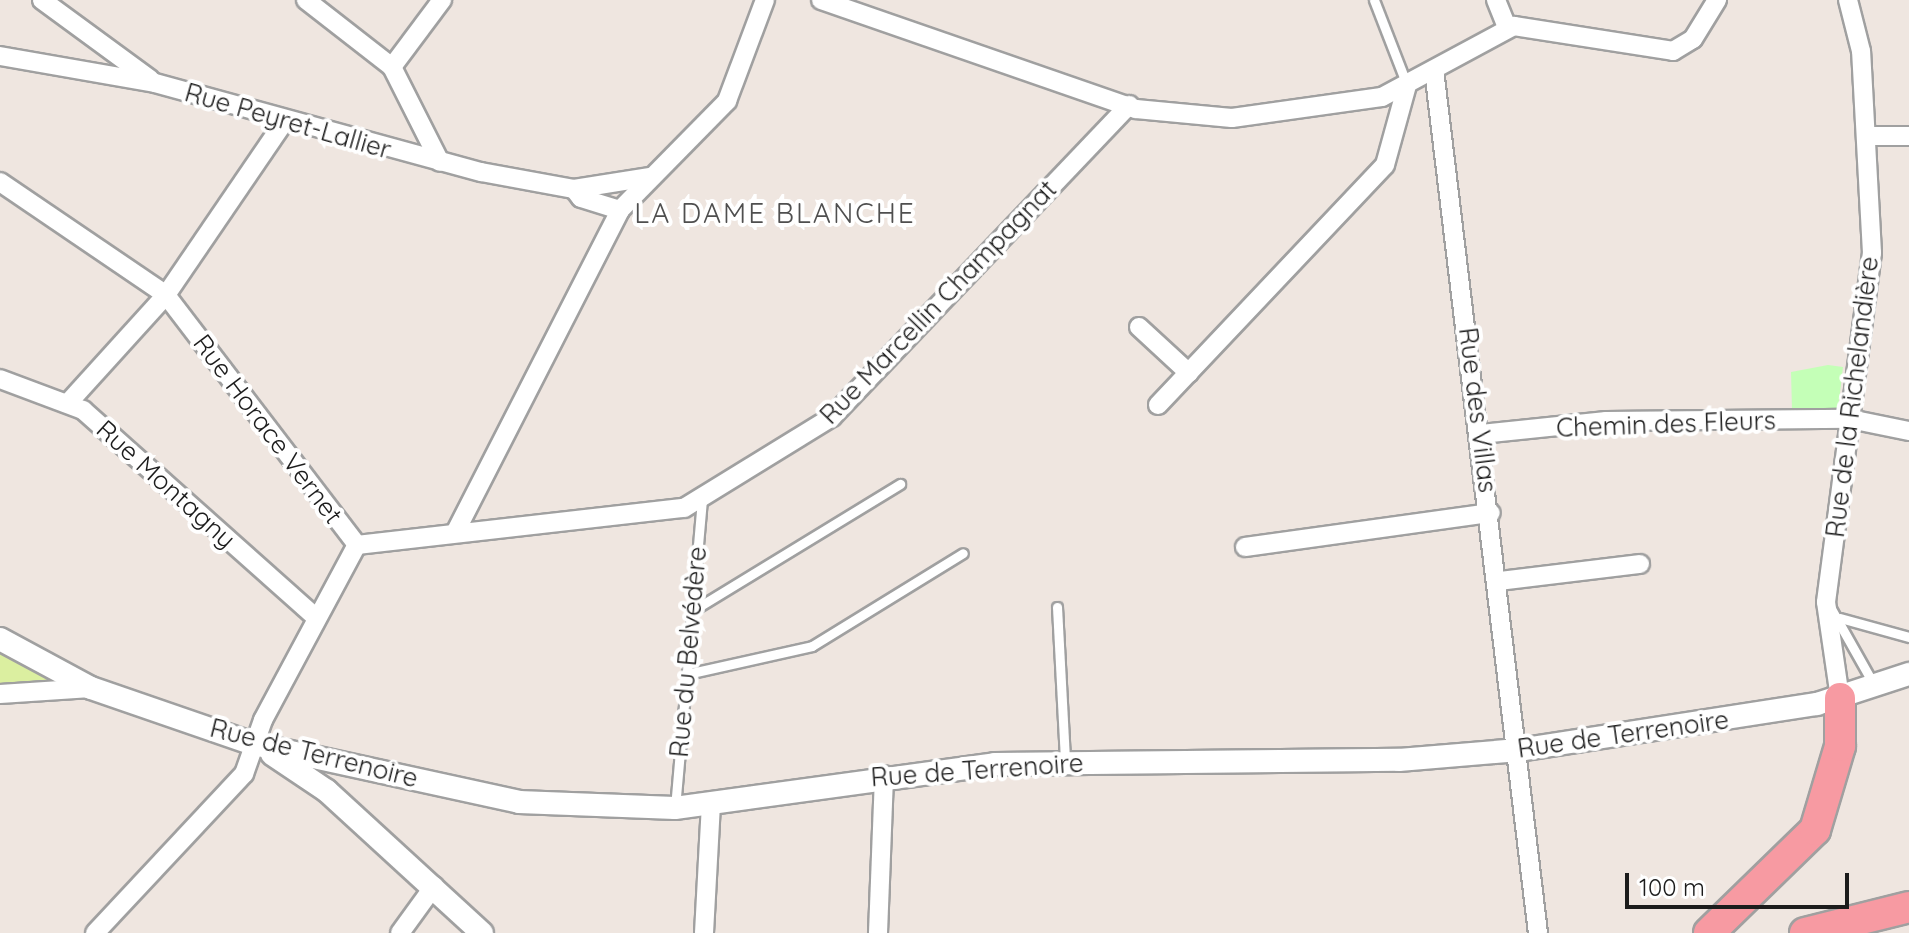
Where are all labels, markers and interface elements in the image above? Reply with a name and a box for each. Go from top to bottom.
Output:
street label: Rue Peyret-Lallier [181,77,395,165]
street label: Rue Marcellin Champagnat [813,174,1063,430]
district label: LA DAME BLANCHE [634,196,916,230]
street label: Rue de la Richelandière [1819,255,1885,539]
street label: Rue des Villas [1452,326,1504,494]
street label: Rue Horace Vernet [187,328,349,530]
street label: Chemin des Fleurs [1556,405,1776,443]
street label: Rue Montagny [90,413,242,555]
street label: Rue du Belvédère [663,545,713,759]
street label: Rue de Terrenoire [1515,704,1731,764]
street label: Rue de Terrenoire [207,712,421,794]
street label: Rue de Terrenoire [870,747,1084,793]
scale bar [1629,857,1853,907]
text: 100 m [1639,872,1705,902]

